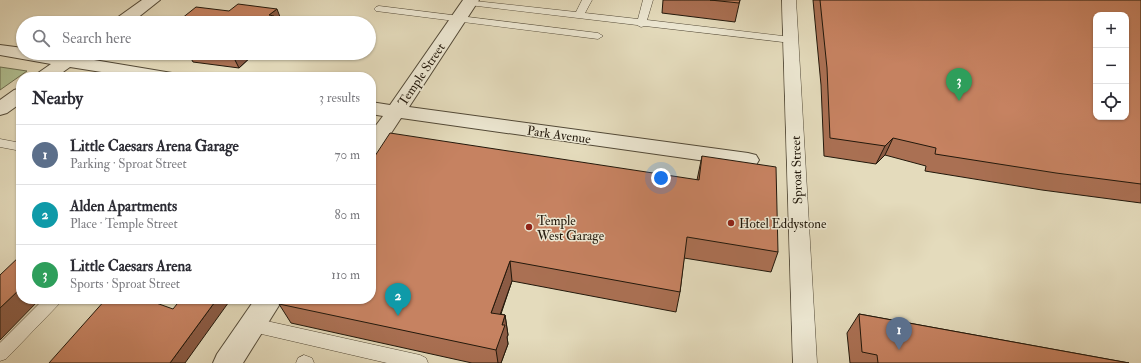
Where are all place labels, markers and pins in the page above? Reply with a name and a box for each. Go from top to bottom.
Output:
pin: 3 [946,68,972,101]
place label: Temple West Garage [536,213,605,244]
place label: Hotel Eddystone [739,216,827,233]
marker: Hotel Eddystone [726,218,736,228]
marker: Temple West Garage [524,222,534,232]
pin: 2 [385,283,411,316]
pin: 1 [886,317,912,350]

